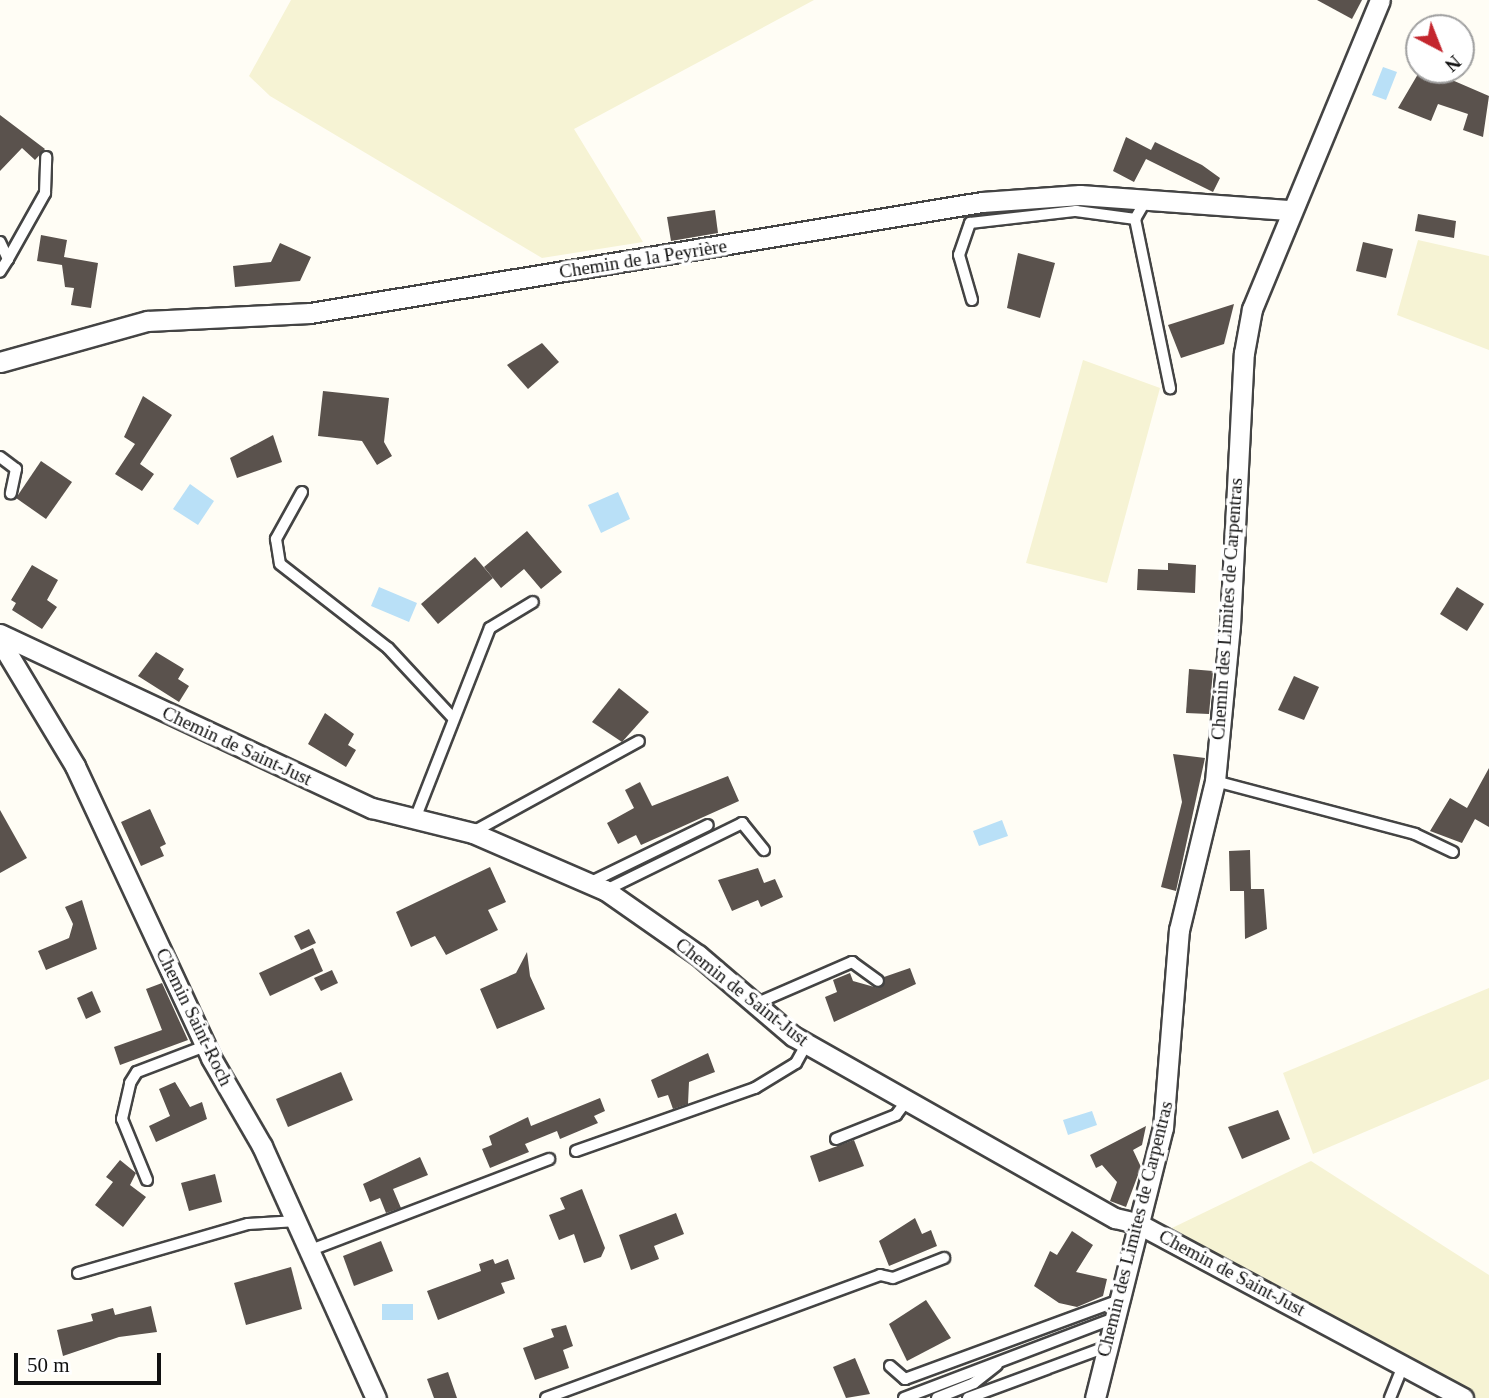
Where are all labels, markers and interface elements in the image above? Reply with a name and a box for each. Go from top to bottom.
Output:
north arrow [1405,14,1475,84]
text: N [1441,51,1465,76]
street label: Chemin de la Peyrière [558,234,728,284]
street label: Chemin des Limites de Carpentras [1206,477,1248,741]
street label: Chemin de Saint-Just [159,701,315,791]
street label: Chemin de Saint-Just [671,933,813,1051]
street label: Chemin Saint-Roch [151,944,237,1090]
street label: Chemin des Limites de Carpentras [1092,1099,1178,1359]
street label: Chemin de Saint-Just [1155,1225,1309,1321]
scale bar [18,1338,164,1382]
text: 50 m [27,1353,70,1377]

